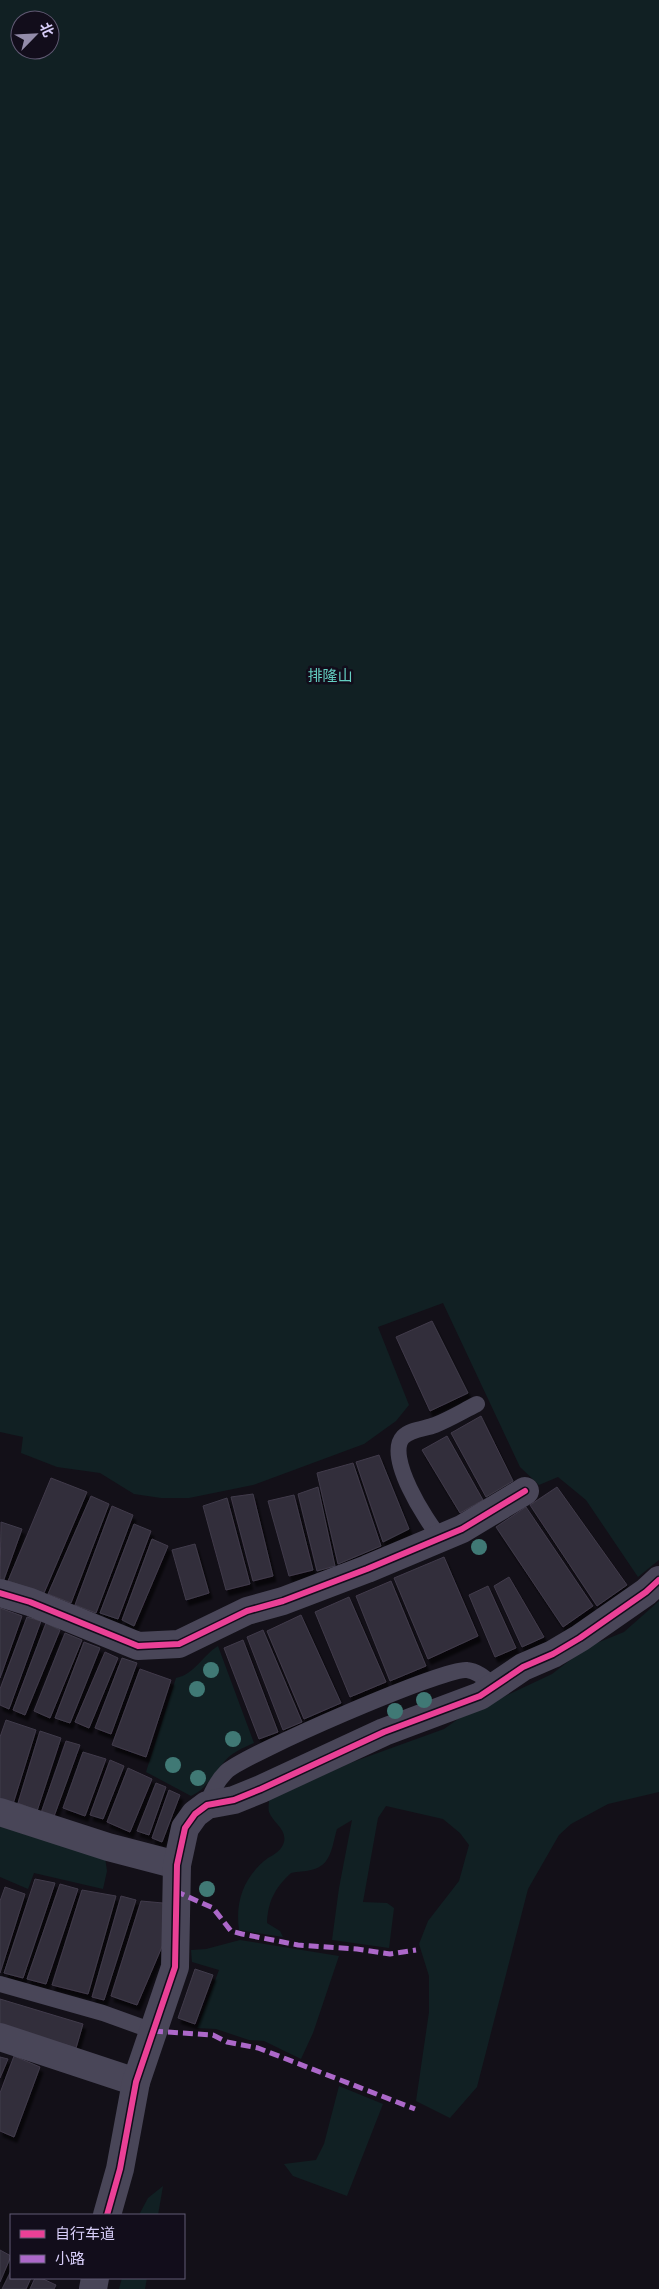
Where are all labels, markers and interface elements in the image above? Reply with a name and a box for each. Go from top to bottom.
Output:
north arrow [10,10,60,60]
text: 北 [36,20,57,40]
park label: 排隆山 [307,667,353,685]
legend [10,2214,185,2279]
text: 自行车道 [55,2225,115,2243]
text: 小路 [55,2250,85,2268]

